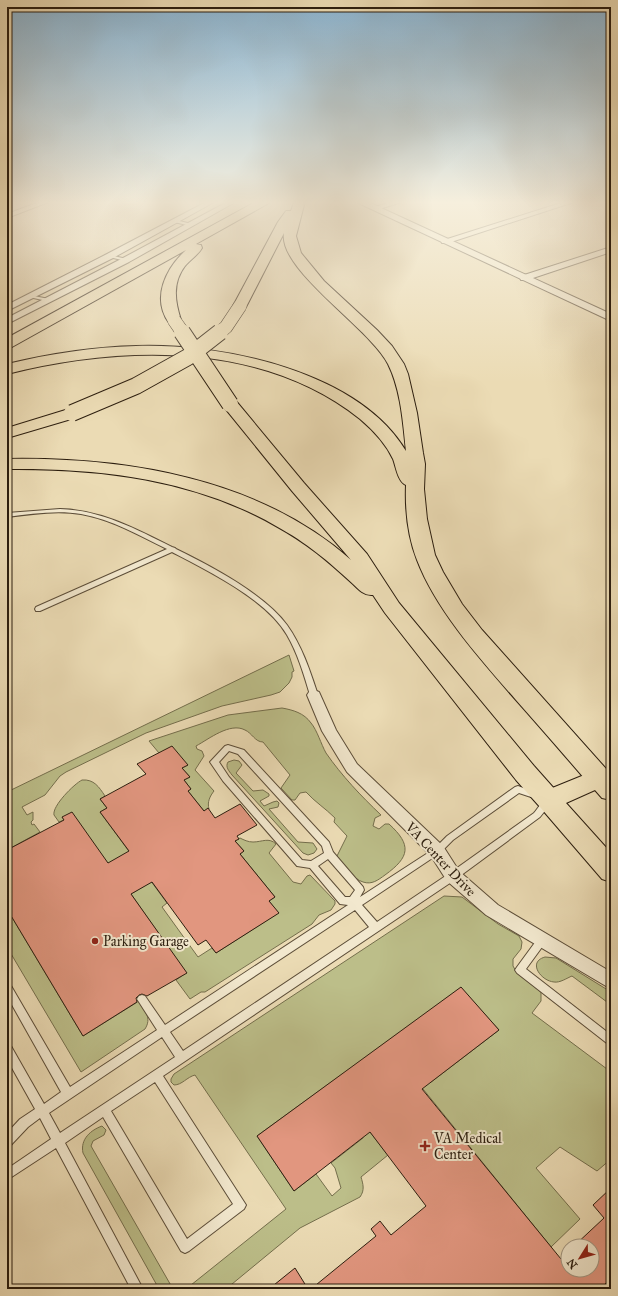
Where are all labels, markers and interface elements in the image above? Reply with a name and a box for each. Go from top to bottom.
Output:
street label: VA Center Drive [401,818,480,900]
place label: Parking Garage [103,933,189,950]
marker: Parking Garage [90,936,100,946]
place label: VA Medical Center [433,1130,502,1163]
marker: VA Medical Center [419,1140,431,1152]
north arrow [560,1238,600,1278]
text: N [564,1256,580,1271]

